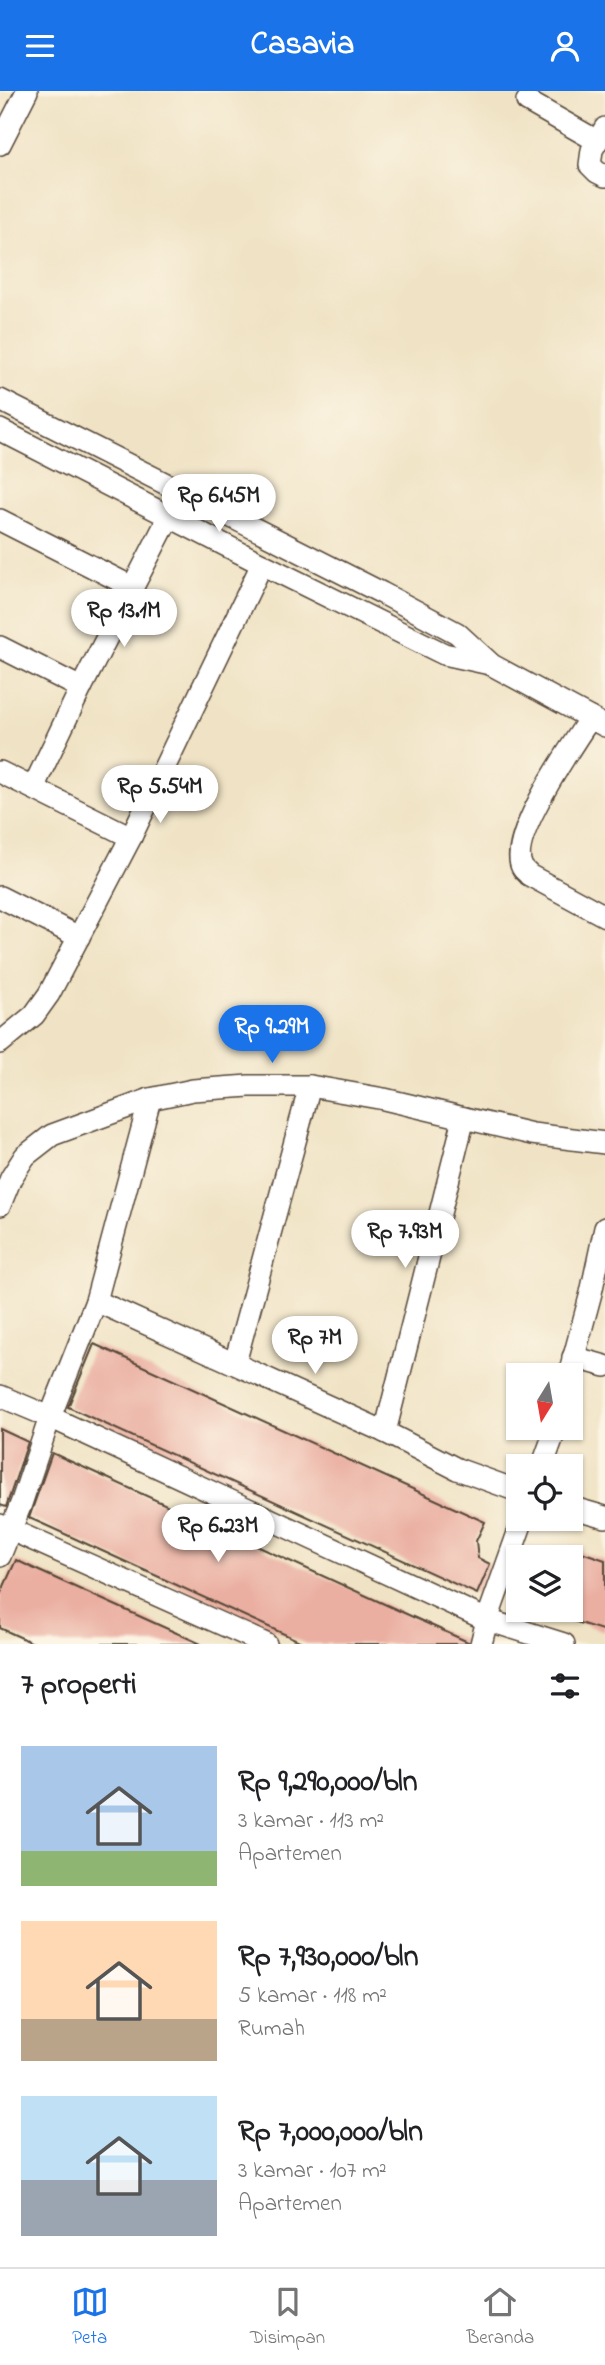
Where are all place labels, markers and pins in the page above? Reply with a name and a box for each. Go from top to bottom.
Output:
pin: Rp 6.45M [147,475,291,534]
pin: Rp 13.1M [52,589,196,649]
pin: Rp 5.54M [88,765,232,825]
pin: Rp 9.29M [200,1005,344,1065]
pin: Rp 7.93M [333,1211,477,1270]
pin: Rp 7M [266,1317,364,1376]
pin: Rp 6.23M [146,1505,290,1564]

